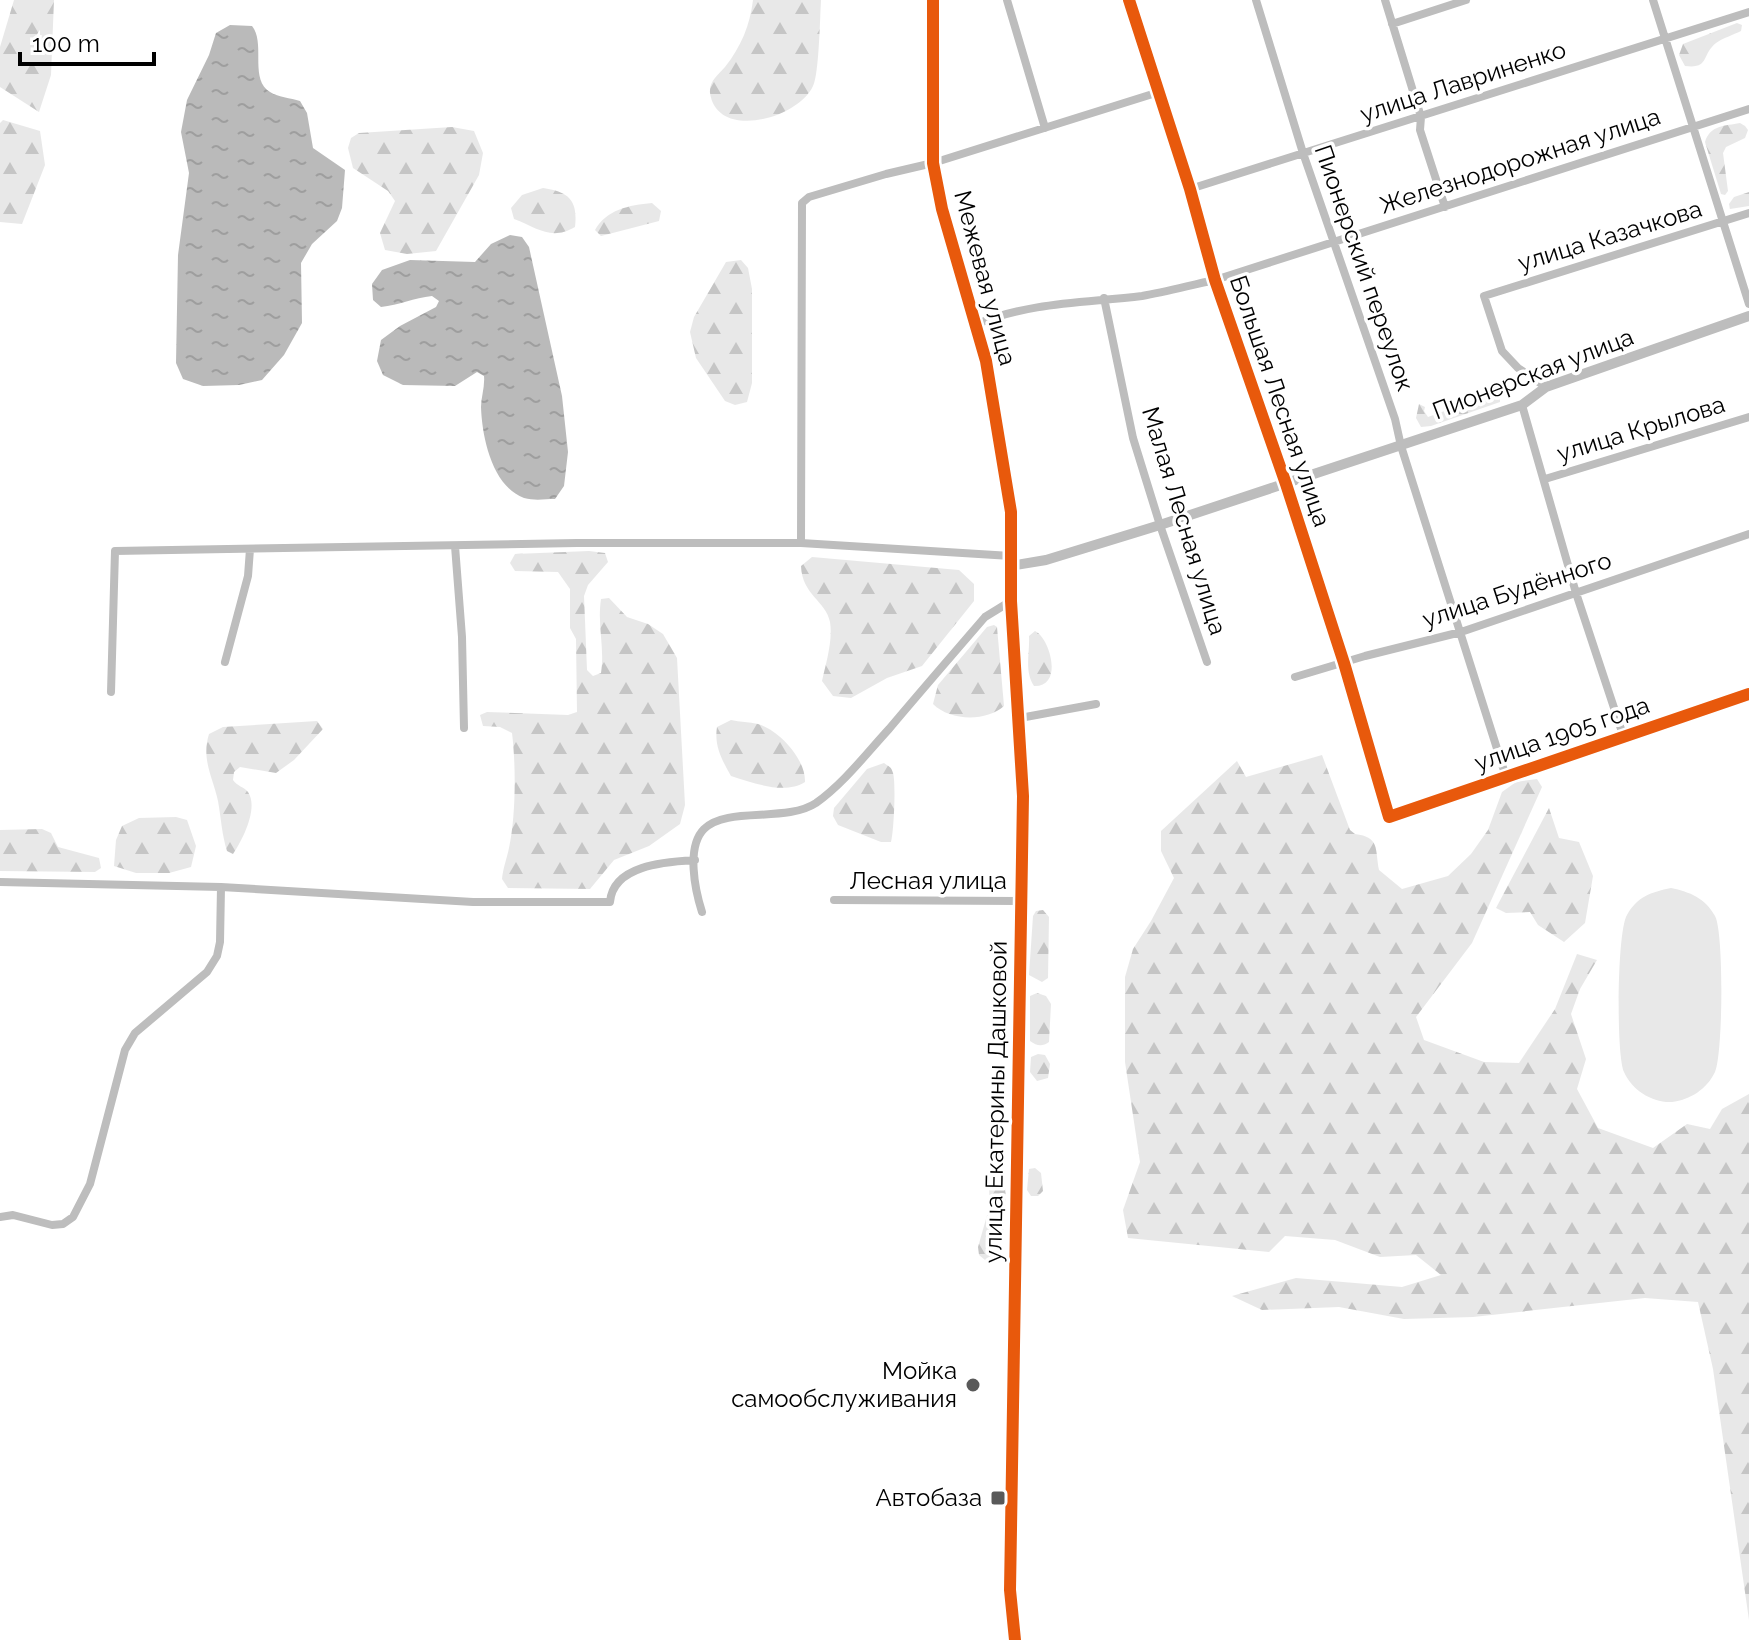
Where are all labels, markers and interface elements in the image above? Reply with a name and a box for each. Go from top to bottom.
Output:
scale bar [20,16,154,66]
text: 100 m [32,29,100,58]
street label: улица Лавриненко [1356,35,1569,128]
street label: Железнодорожная улица [1376,101,1664,220]
street label: Пионерский переулок [1309,141,1420,395]
street label: Межевая улица [948,187,1023,368]
street label: улица Казачкова [1514,194,1705,277]
street label: Большая Лесная улица [1224,271,1337,530]
street label: Пионерская улица [1428,322,1637,425]
street label: улица Крылова [1553,389,1728,468]
street label: Малая Лесная улица [1136,403,1233,638]
street label: улица Будённого [1419,545,1615,634]
street label: улица 1905 года [1470,690,1653,777]
street label: Лесная улица [849,866,1007,895]
street label: улица Екатерины Дашковой [978,941,1013,1263]
place label: Мойка самообслуживания [731,1356,957,1413]
marker: Мойка самообслуживания [964,1376,982,1394]
place label: Автобаза [875,1483,982,1512]
marker: Автобаза [989,1489,1007,1507]

